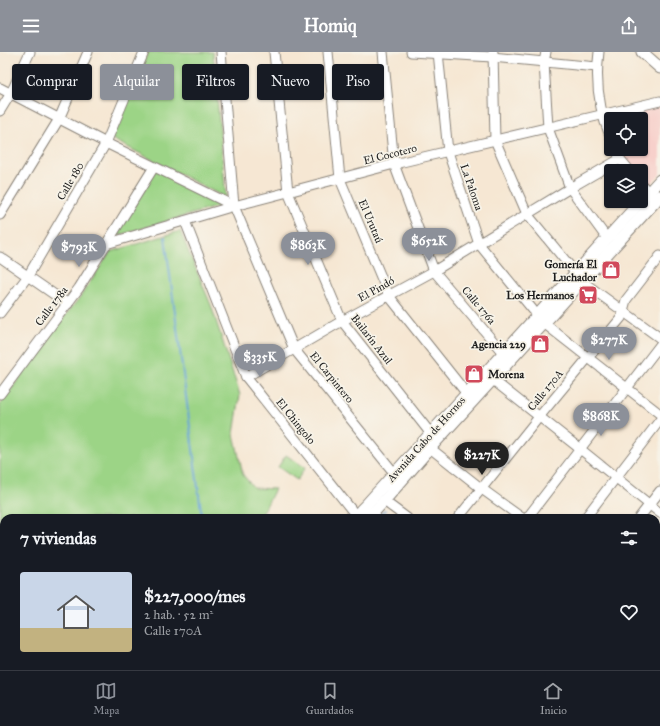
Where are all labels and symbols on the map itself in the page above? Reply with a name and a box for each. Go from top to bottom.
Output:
street label: El Cocotero [362,141,419,167]
street label: Calle 180 [54,160,86,203]
street label: La Paloma [458,162,486,212]
street label: El Urutaú [356,197,386,245]
pin: $652K [401,228,457,262]
pin: $863K [280,232,336,266]
pin: $793K [51,234,107,268]
place label: Gomería El Luchador [545,258,598,284]
shop icon: Gomería El Luchador [600,259,622,281]
street label: El Pindó [356,274,397,305]
street label: Calle 178a [32,284,71,328]
street label: Calle 176a [459,284,498,327]
supermarket icon: Los Hermanos [577,284,599,306]
place label: Los Hermanos [506,289,574,302]
street label: Bailarín Azul [348,312,395,367]
pin: $277K [581,327,637,361]
shop icon: Agencia 229 [529,333,551,355]
place label: Agencia 229 [471,338,526,352]
pin: $335K [232,344,288,378]
street label: El Carpintero [307,349,356,406]
shop icon: Morena [463,363,485,385]
street label: Calle 170A [525,367,566,413]
place label: Morena [488,368,524,381]
street label: Avenida Cabo de Hornos [384,394,468,486]
street label: El Chingolo [273,396,318,447]
pin: $868K [573,403,629,437]
pin: $227K [454,442,510,476]

